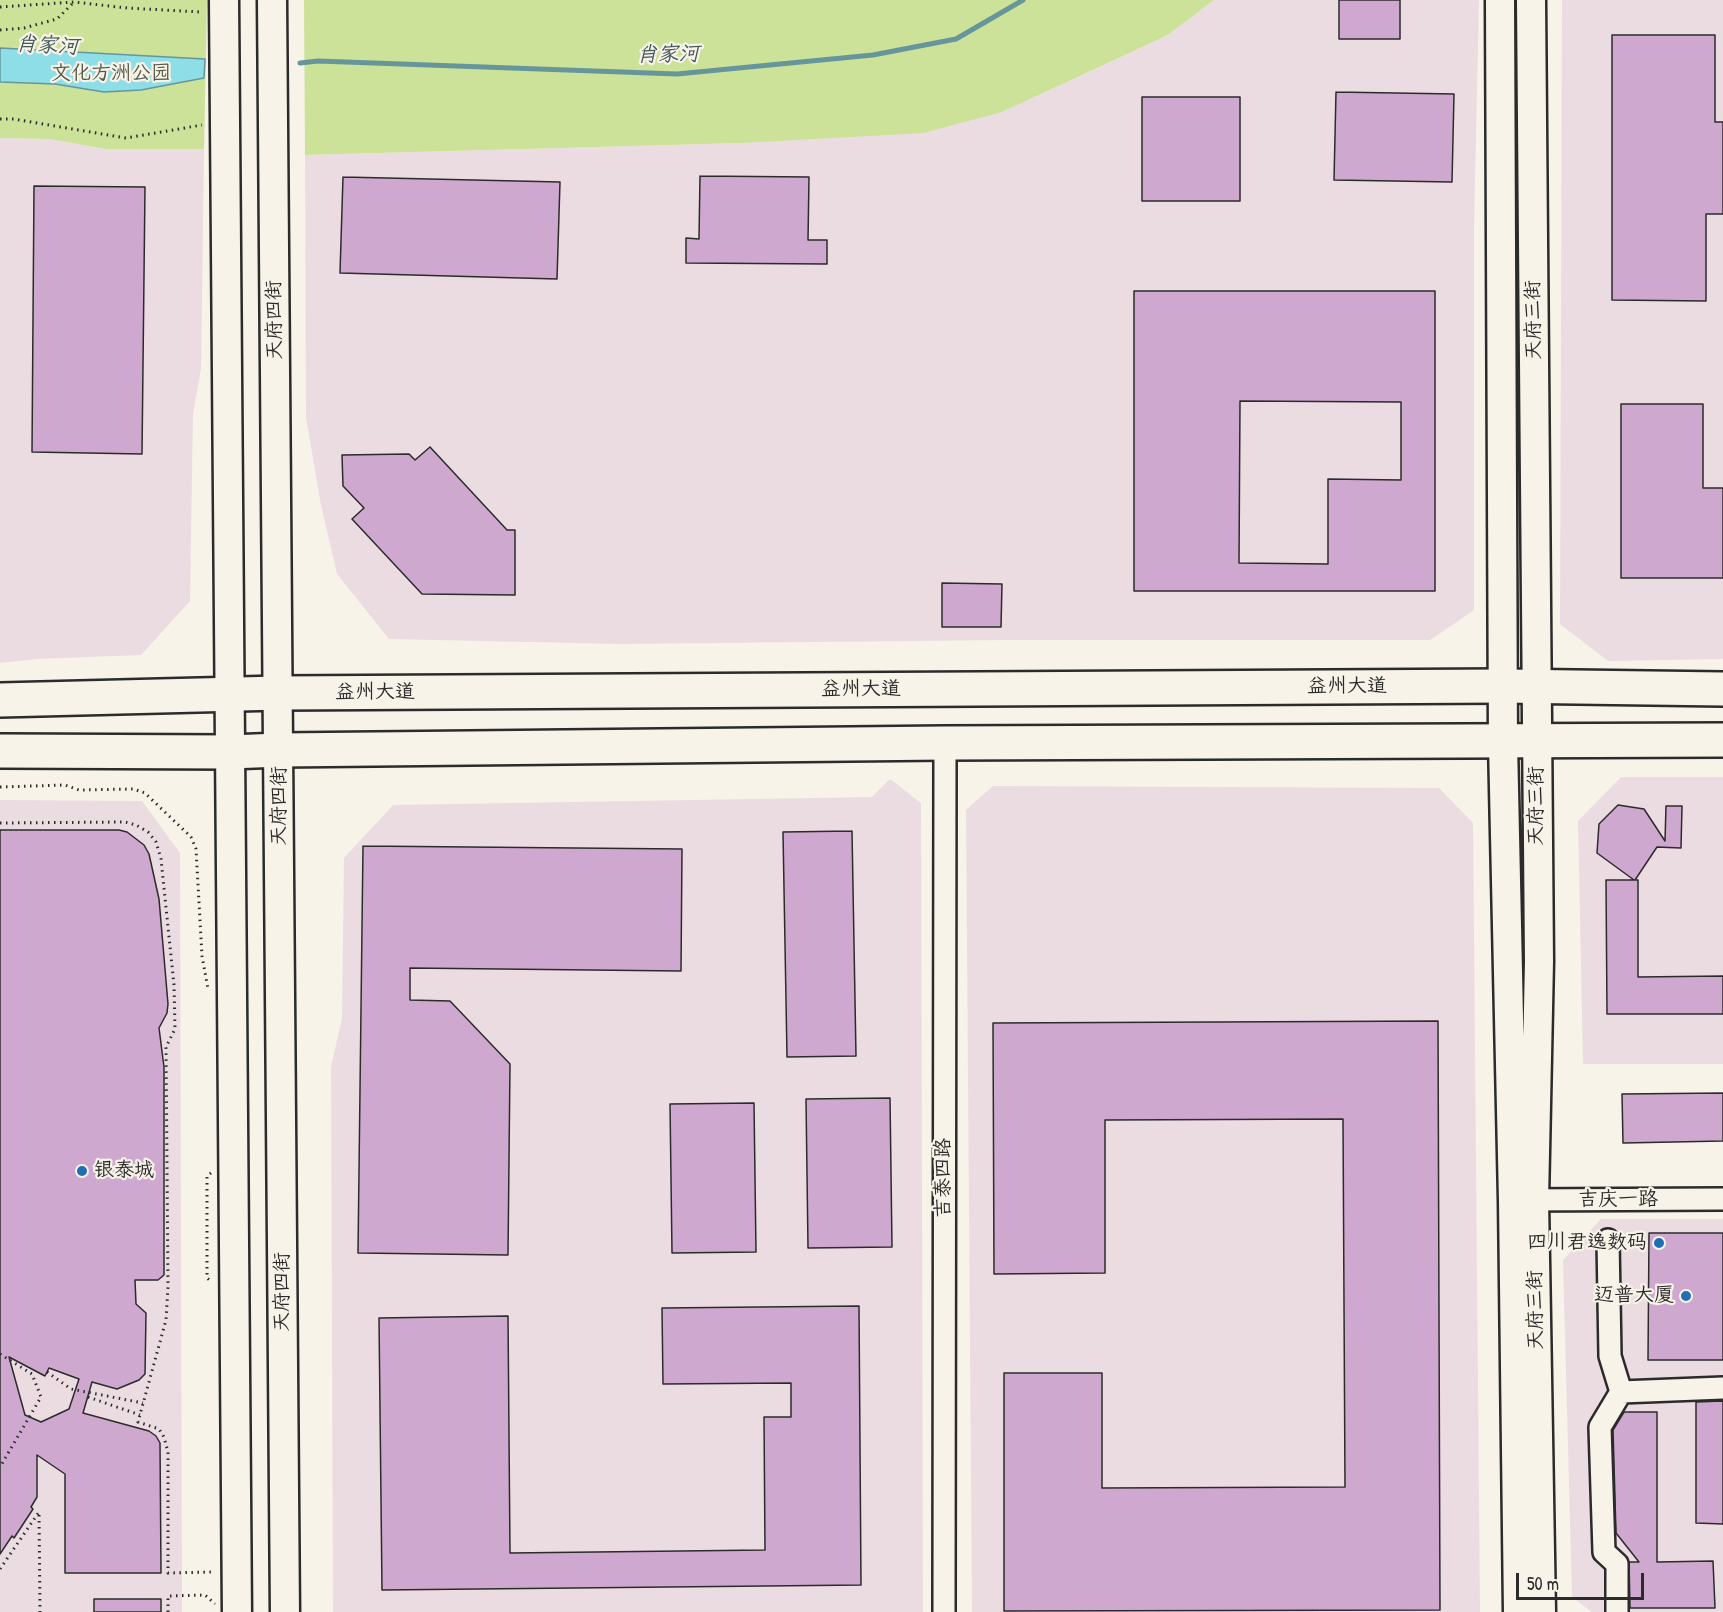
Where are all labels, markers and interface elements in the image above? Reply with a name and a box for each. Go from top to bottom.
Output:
water label: 肖家河 [15,32,79,60]
water label: 肖家河 [636,42,700,68]
park label: 文化方洲公园 [51,62,171,86]
street label: 天府四街 [262,280,288,360]
street label: 天府三街 [1521,280,1547,360]
street label: 益州大道 [1307,675,1387,699]
street label: 益州大道 [821,678,901,702]
street label: 益州大道 [335,681,415,705]
street label: 天府四街 [268,766,292,846]
street label: 天府三街 [1525,766,1549,846]
street label: 吉泰四路 [932,1138,956,1218]
place label: 银泰城 [94,1159,154,1183]
marker: 银泰城 [75,1164,89,1178]
street label: 吉庆一路 [1578,1188,1658,1212]
place label: 四川君逸数码 [1527,1231,1647,1255]
marker: 四川君逸数码 [1652,1236,1666,1250]
street label: 天府四街 [271,1252,295,1332]
street label: 天府三街 [1523,1270,1549,1350]
place label: 迈普大厦 [1594,1284,1674,1308]
marker: 迈普大厦 [1679,1289,1693,1303]
scale bar [1519,1561,1646,1599]
text: 50 m [1527,1571,1559,1596]

